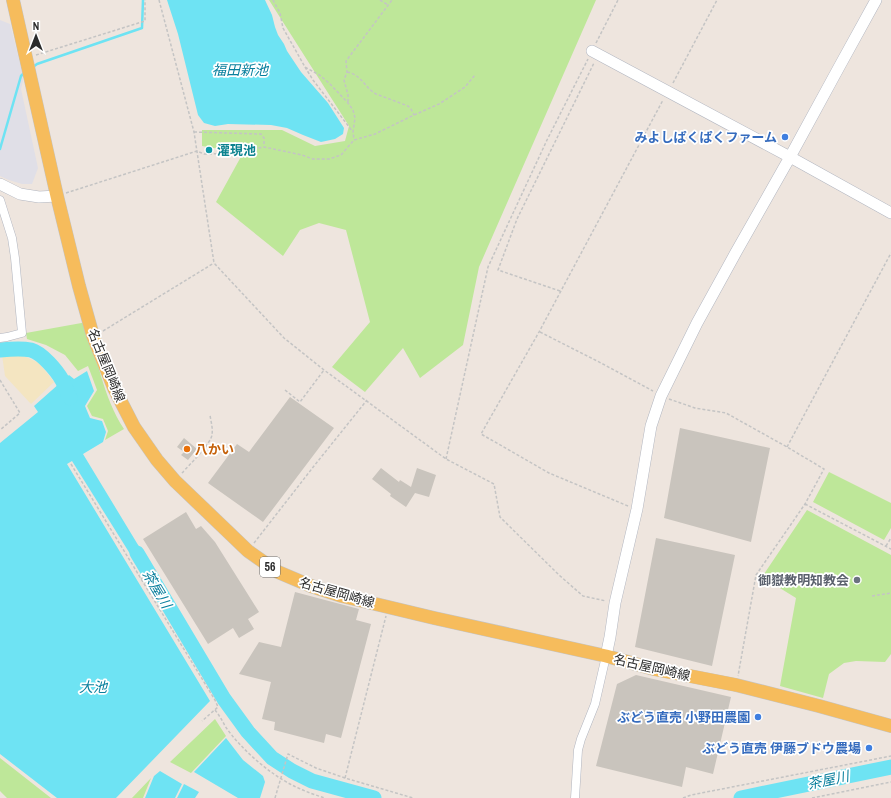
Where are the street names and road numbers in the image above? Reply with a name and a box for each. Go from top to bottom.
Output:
street label: 名古屋岡崎線 [84,326,129,405]
road number: 56 [260,557,280,577]
street label: 名古屋岡崎線 [297,574,377,611]
street label: 名古屋岡崎線 [612,650,692,685]

